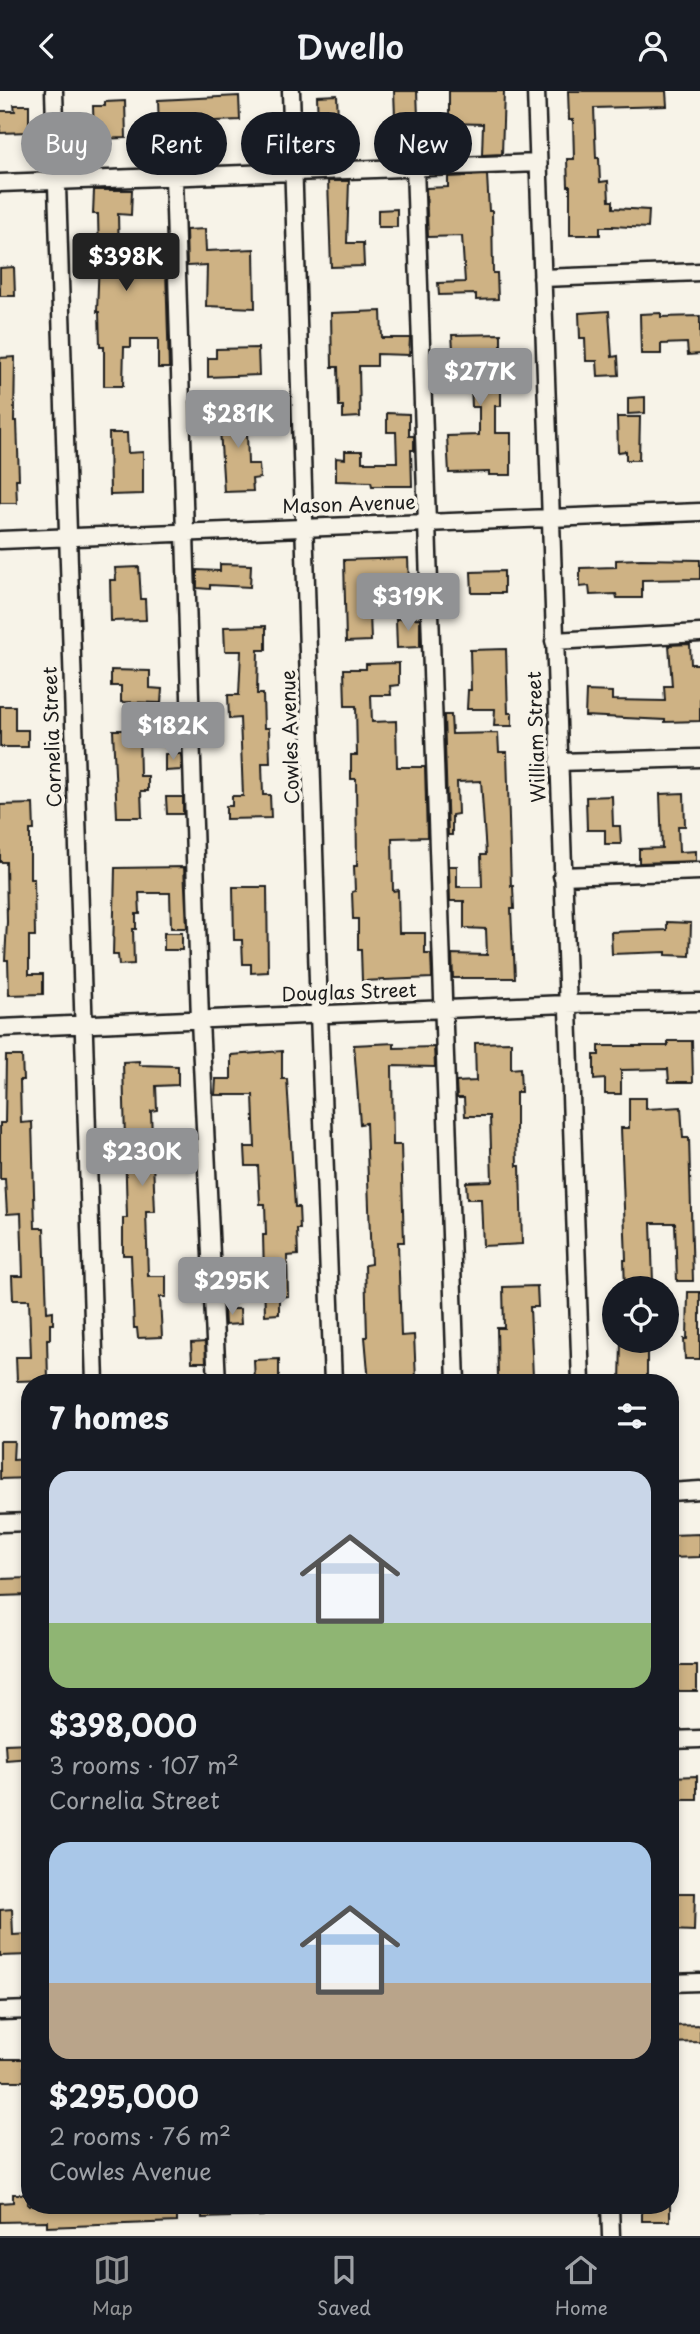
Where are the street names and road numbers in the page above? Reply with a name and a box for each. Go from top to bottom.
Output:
street label: Mason Avenue [282,487,416,519]
street label: Cornelia Street [35,666,67,808]
street label: Cowles Avenue [273,669,305,805]
street label: William Street [519,671,551,803]
street label: Douglas Street [281,975,417,1007]

